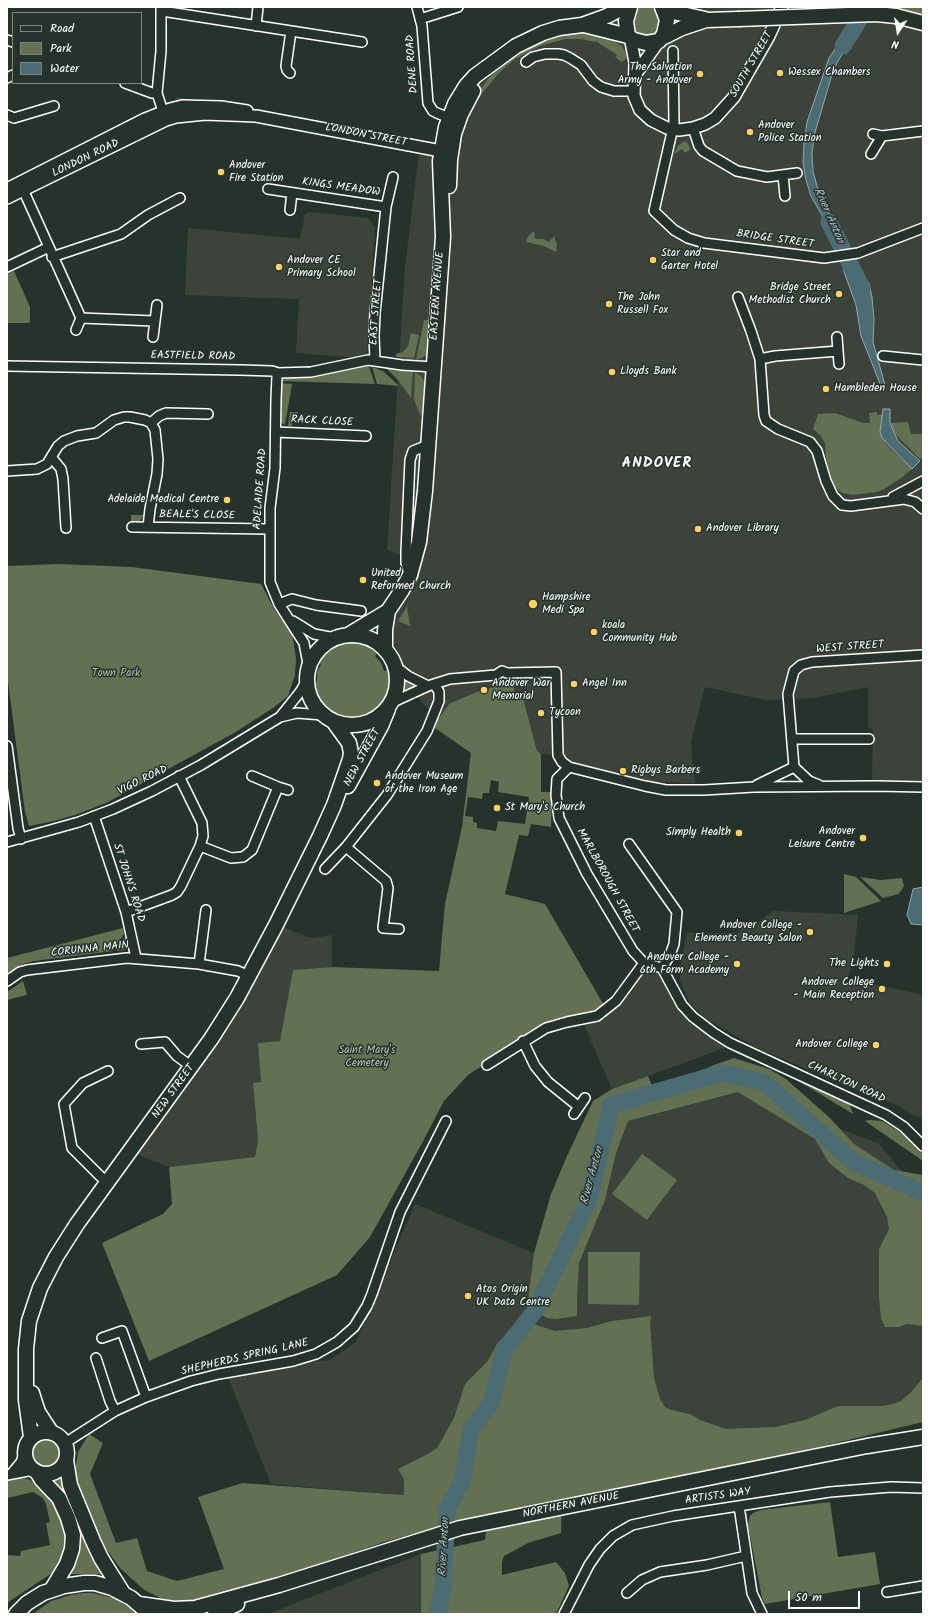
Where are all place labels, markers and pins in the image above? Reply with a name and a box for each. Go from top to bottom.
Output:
place label: The Salvation Army - Andover [618,61,692,87]
place label: Wessex Chambers [788,66,870,80]
marker: Wessex Chambers [775,68,785,78]
marker: The Salvation Army - Andover [695,69,705,79]
place label: Andover Police Station [758,119,822,145]
marker: Andover Police Station [745,127,755,137]
place label: Andover Fire Station [229,159,283,185]
marker: Andover Fire Station [216,167,226,177]
place label: Star and Garter Hotel [661,247,718,273]
place label: Andover CE Primary School [287,254,356,280]
marker: Star and Garter Hotel [648,255,658,265]
marker: Andover CE Primary School [274,262,284,272]
place label: Bridge Street Methodist Church [749,281,831,307]
marker: Bridge Street Methodist Church [834,289,844,299]
place label: The John Russell Fox [617,291,668,317]
marker: The John Russell Fox [604,299,614,309]
place label: Lloyds Bank [620,365,677,379]
marker: Lloyds Bank [607,367,617,377]
place label: Hambleden House [834,382,917,396]
marker: Hambleden House [821,384,831,394]
place label: Adelaide Medical Centre [107,493,219,507]
marker: Adelaide Medical Centre [222,495,232,505]
place label: Andover Library [706,522,779,536]
marker: Andover Library [693,524,703,534]
place label: United Reformed Church [371,567,451,593]
marker: United Reformed Church [358,575,368,585]
place label: Hampshire Medi Spa [542,591,590,617]
marker: Hampshire Medi Spa [527,598,539,610]
place label: koala Community Hub [602,619,677,645]
marker: koala Community Hub [589,627,599,637]
place label: Andover War Memorial [492,677,550,703]
place label: Angel Inn [582,677,627,691]
marker: Angel Inn [569,679,579,689]
marker: Andover War Memorial [479,685,489,695]
place label: Tycoon [549,706,581,720]
marker: Tycoon [536,708,546,718]
place label: Rigbys Barbers [631,764,700,778]
marker: Rigbys Barbers [618,766,628,776]
place label: Andover Museum of the Iron Age [385,770,463,796]
marker: Andover Museum of the Iron Age [372,778,382,788]
place label: St Mary's Church [505,801,585,815]
marker: St Mary's Church [492,803,502,813]
place label: Andover Leisure Centre [788,825,855,851]
place label: Simply Health [666,826,731,840]
marker: Simply Health [734,828,744,838]
marker: Andover Leisure Centre [858,833,868,843]
place label: Andover College - Elements Beauty Salon [694,919,802,945]
marker: Andover College - Elements Beauty Salon [805,927,815,937]
place label: Andover College - 6th Form Academy [640,951,729,977]
place label: The Lights [829,957,879,971]
marker: Andover College - 6th Form Academy [732,959,742,969]
marker: The Lights [882,959,892,969]
place label: Andover College - Main Reception [794,976,874,1002]
marker: Andover College - Main Reception [877,984,887,994]
place label: Andover College [795,1038,868,1052]
marker: Andover College [871,1040,881,1050]
place label: Atos Origin UK Data Centre [476,1283,550,1309]
marker: Atos Origin UK Data Centre [463,1291,473,1301]

